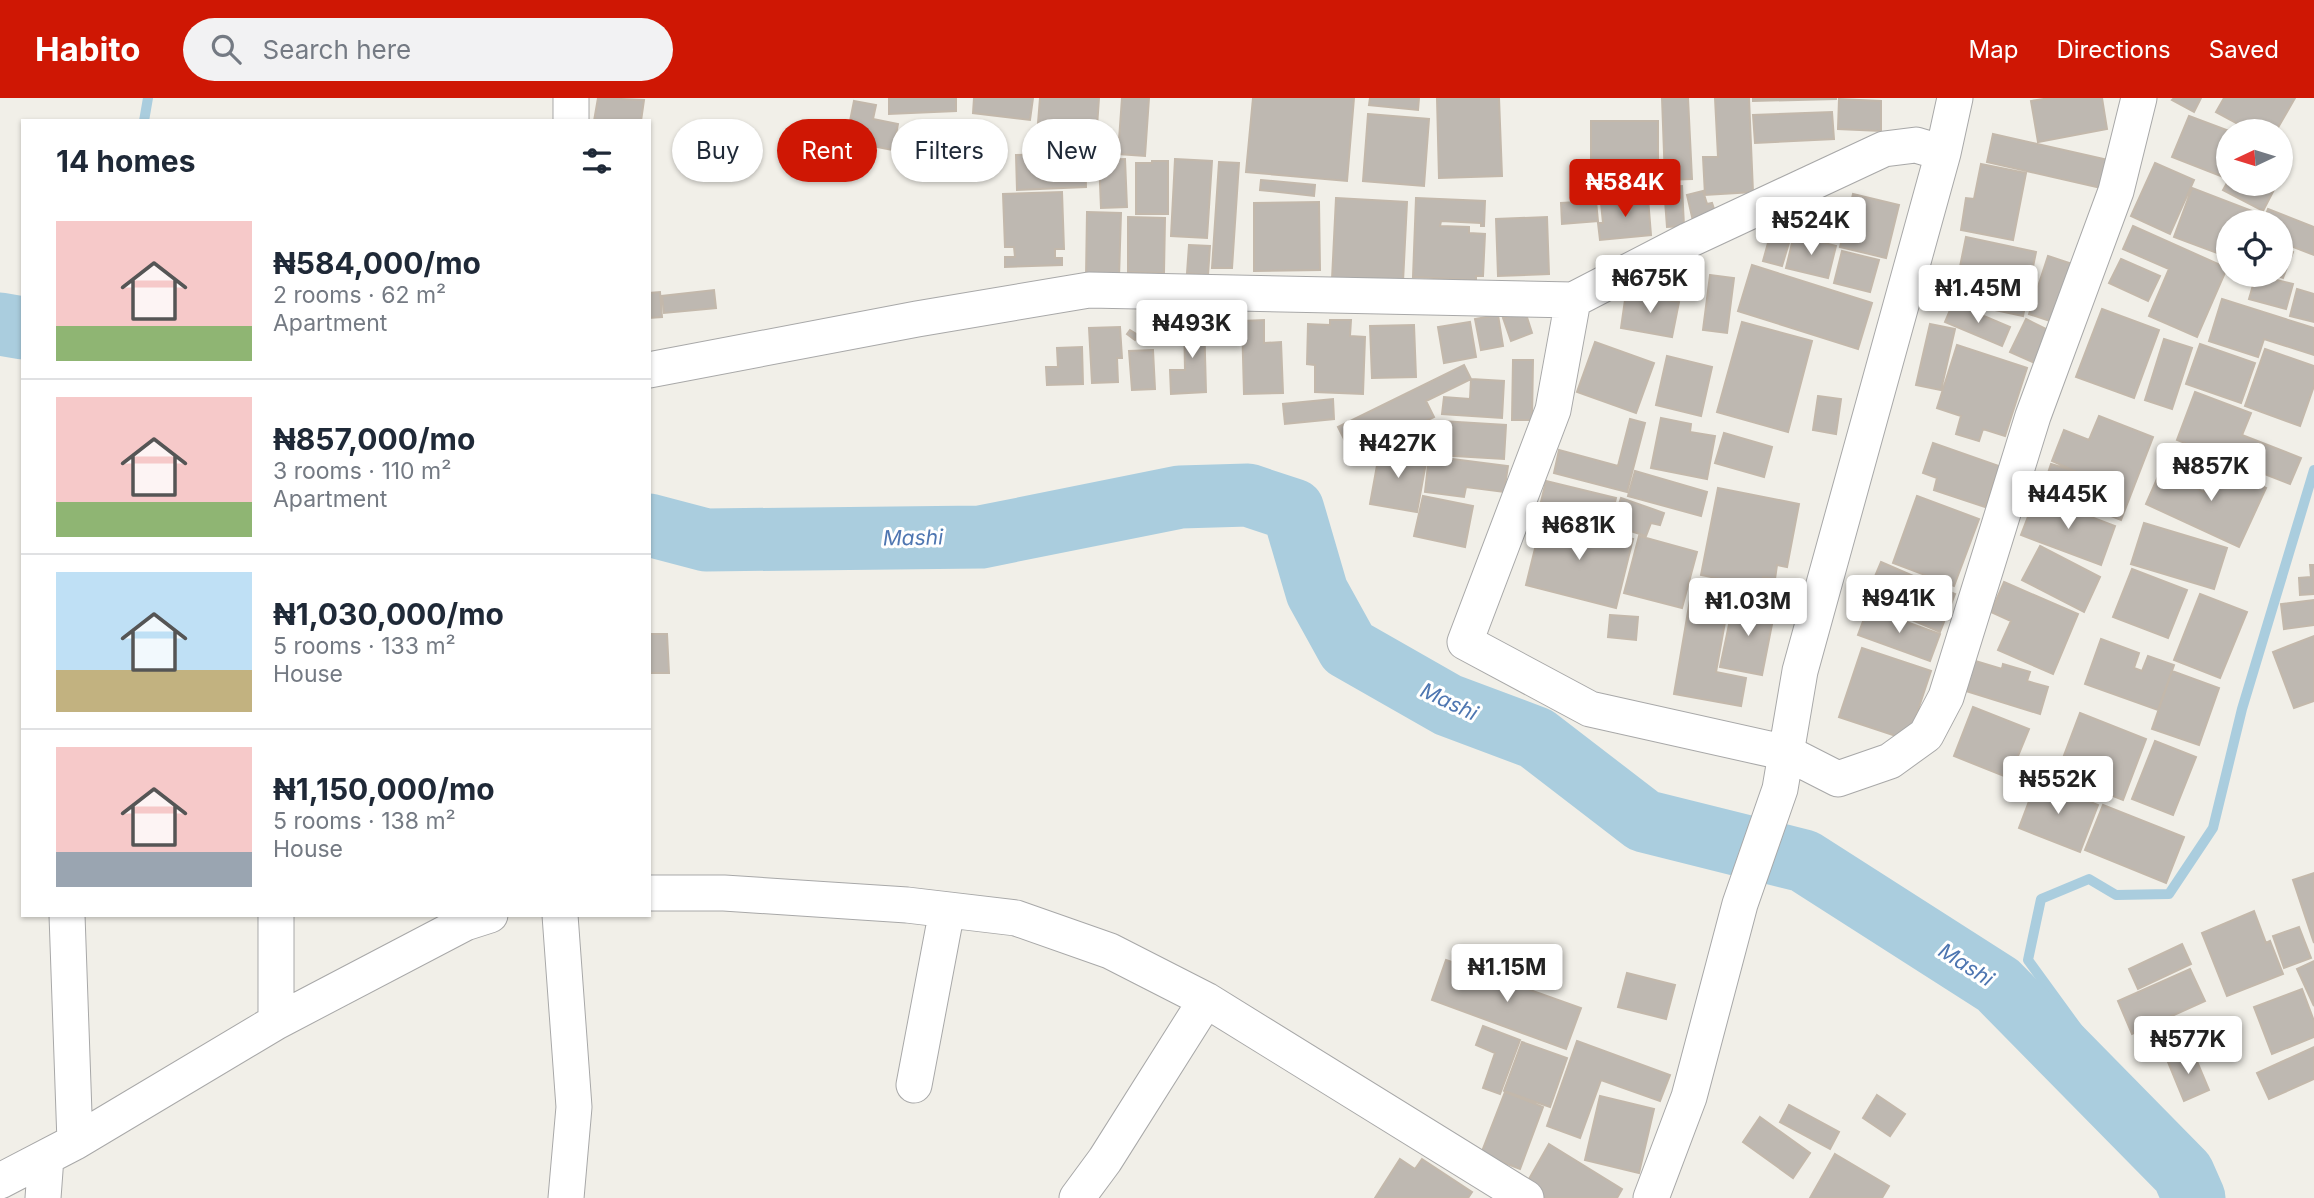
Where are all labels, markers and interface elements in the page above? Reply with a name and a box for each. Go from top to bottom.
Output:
search box [183,18,673,81]
text: Habito [35,29,141,69]
icon: search [207,30,245,68]
text: Search here [263,34,411,65]
text: Map [1969,35,2018,64]
text: Directions [2056,35,2171,64]
text: Saved [2209,35,2279,64]
chip: Buy [672,119,763,182]
chip: Rent [777,119,877,182]
chip: Filters [891,119,1008,182]
chip: New [1022,119,1121,182]
north arrow [2216,119,2292,196]
map controls [2216,119,2293,287]
icon: filters [578,142,616,180]
text: 14 homes [56,143,195,179]
pin: ₦584K [1576,159,1674,219]
text: ₦584K [1585,168,1665,196]
pin: ₦524K [1762,198,1860,257]
text: ₦524K [1772,206,1850,234]
button: locate [2216,210,2293,287]
text: ₦584,000/mo [273,245,481,281]
icon: home [112,249,196,333]
pin: ₦675K [1601,256,1699,315]
text: ₦675K [1612,264,1688,292]
pin: ₦1.45M [1921,266,2035,325]
text: ₦1.45M [1935,274,2021,302]
text: 2 rooms · 62 m² [273,281,446,309]
pin: ₦493K [1143,300,1241,360]
text: Apartment [273,309,387,337]
text: ₦493K [1152,309,1232,337]
pin: ₦427K [1349,420,1447,480]
text: ₦857,000/mo [273,421,475,457]
icon: home [112,425,196,509]
text: ₦427K [1359,429,1437,457]
pin: ₦857K [2162,444,2260,503]
text: ₦857K [2172,452,2250,480]
text: 3 rooms · 110 m² [273,457,451,485]
pin: ₦445K [2019,472,2117,531]
text: ₦445K [2028,480,2108,508]
text: Apartment [273,485,387,513]
pin: ₦681K [1530,503,1628,562]
text: ₦681K [1542,511,1616,539]
water label: Mashi [883,524,944,551]
pin: ₦941K [1850,575,1948,635]
pin: ₦1.03M [1691,578,1805,638]
text: ₦941K [1862,584,1936,612]
text: ₦1.03M [1705,587,1791,615]
text: ₦1,030,000/mo [273,596,504,632]
icon: home [112,600,196,684]
text: 5 rooms · 133 m² [273,632,456,660]
text: House [273,660,343,688]
water label: Mashi [1417,677,1483,726]
pin: ₦552K [2009,756,2107,816]
text: ₦552K [2019,765,2097,793]
text: ₦1,150,000/mo [273,771,495,807]
icon: home [112,775,196,859]
text: 5 rooms · 138 m² [273,807,456,835]
text: House [273,835,343,863]
water label: Mashi [1934,938,1999,992]
pin: ₦1.15M [1450,944,1564,1004]
text: ₦1.15M [1468,953,1546,981]
pin: ₦577K [2139,1016,2237,1076]
text: ₦577K [2150,1025,2226,1053]

